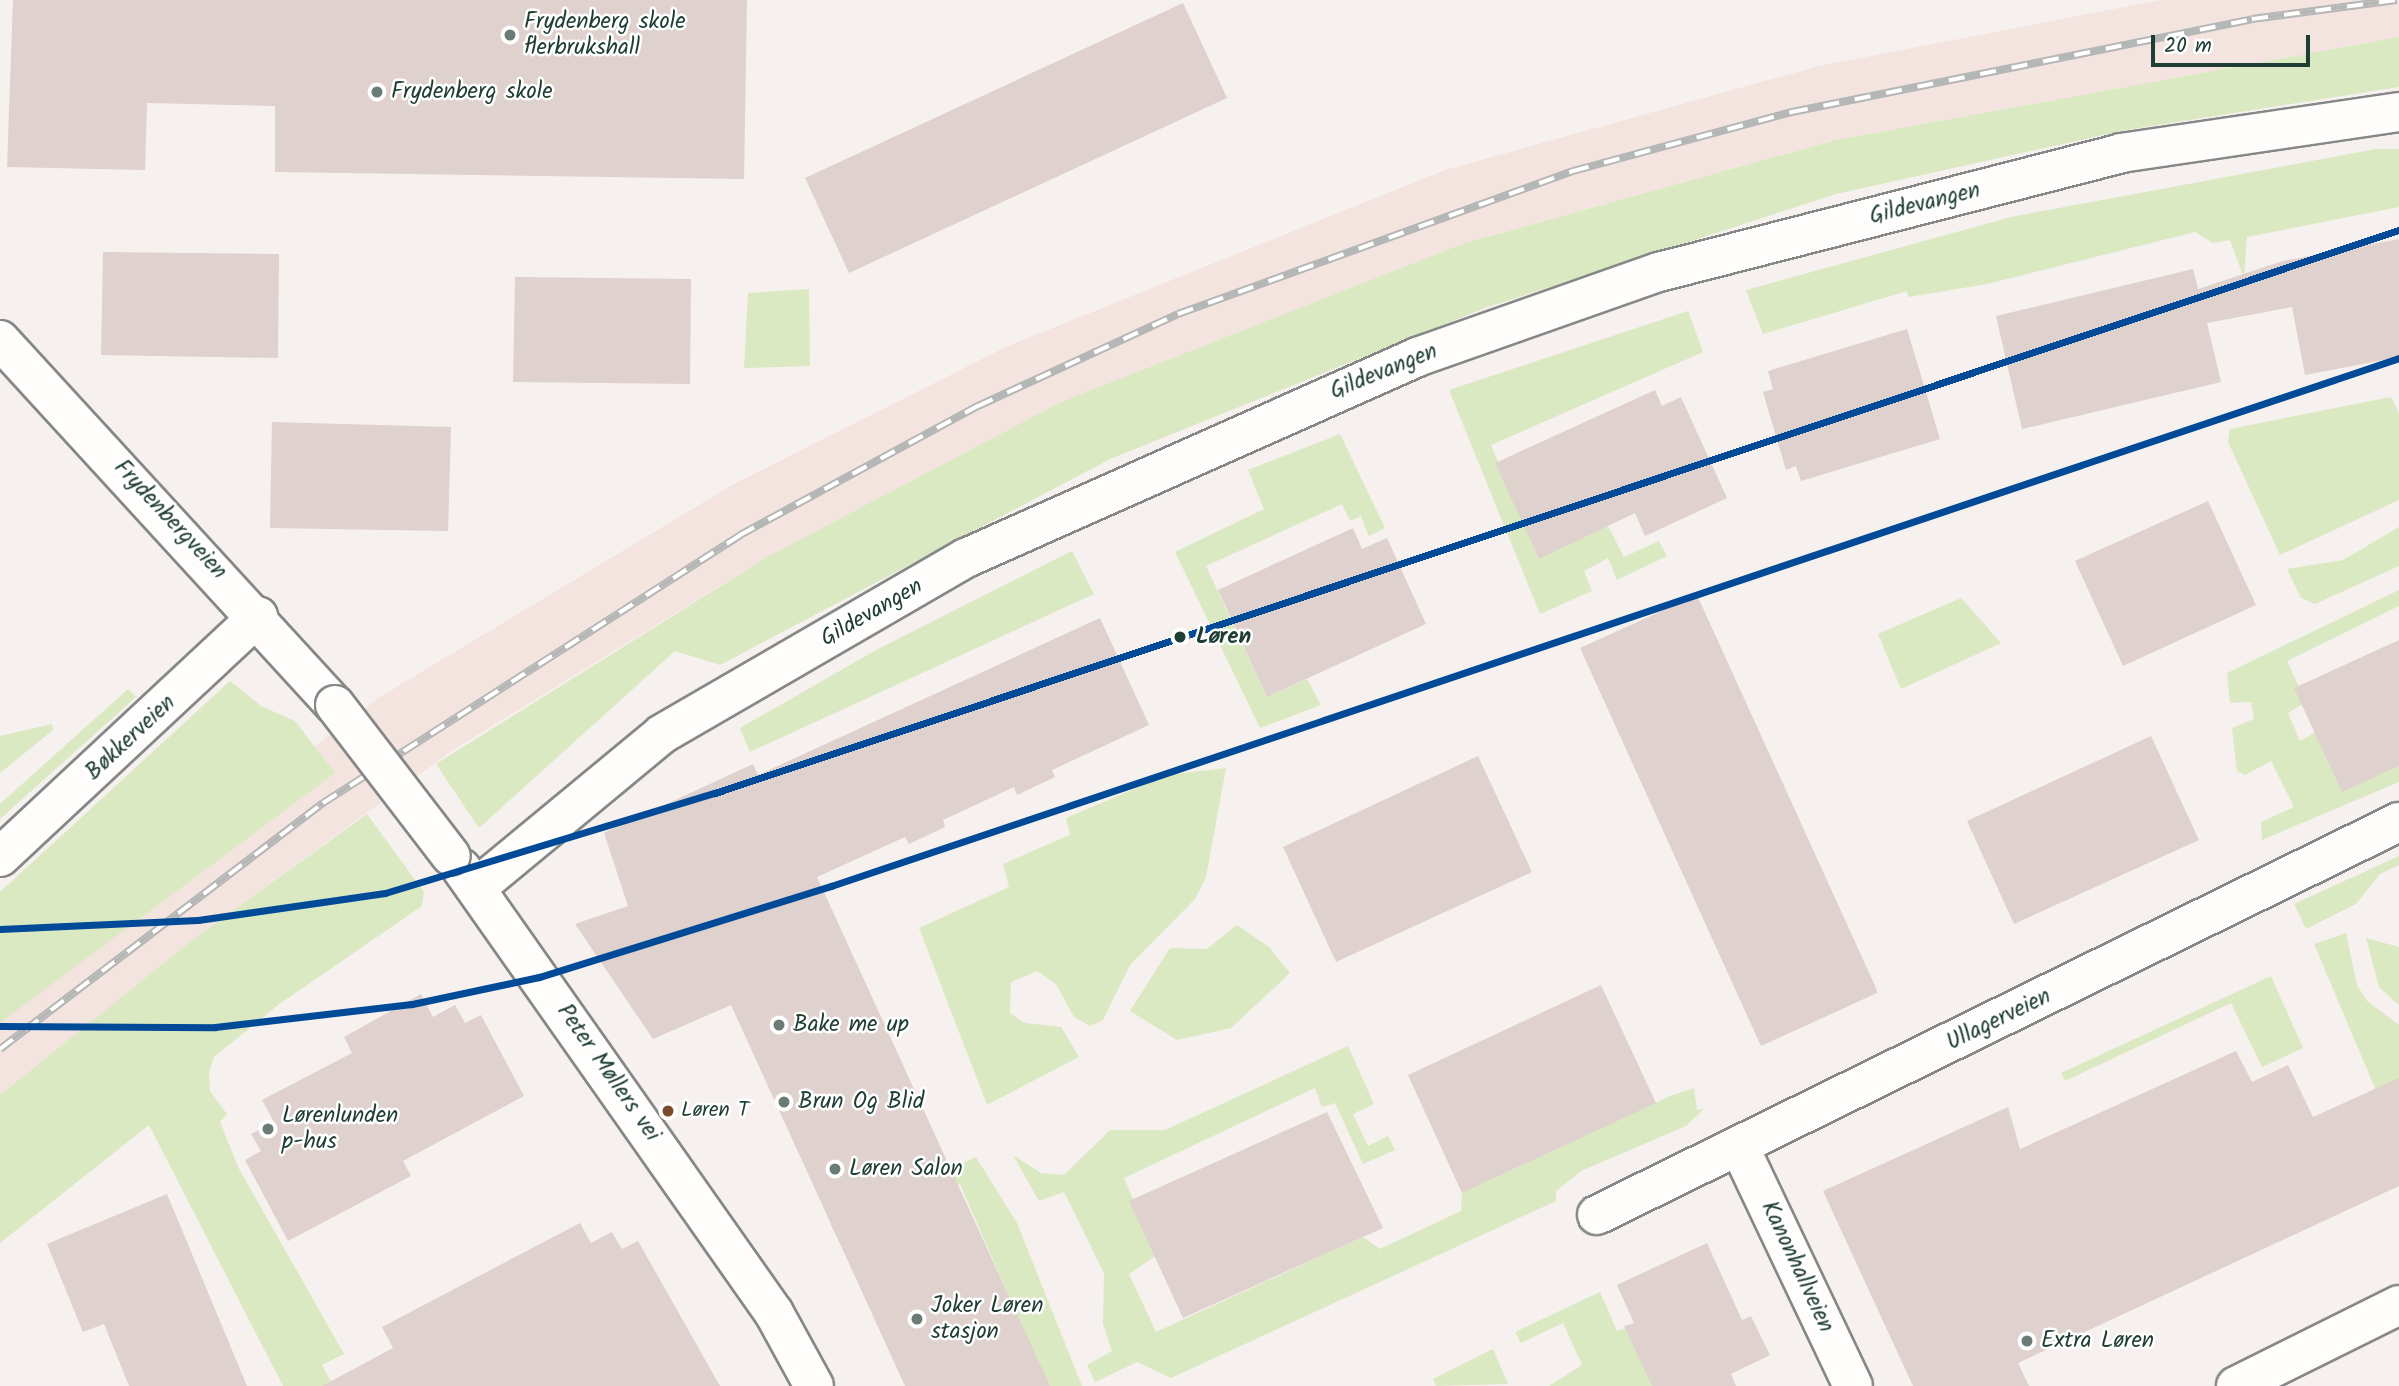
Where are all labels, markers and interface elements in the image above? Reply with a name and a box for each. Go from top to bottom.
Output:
place label: Frydenberg skole flerbrukshall [524,8,686,62]
scale bar [2154,21,2313,65]
marker: Frydenberg skole flerbrukshall [502,27,518,43]
text: 20 m [2164,30,2212,63]
place label: Frydenberg skole [391,78,553,106]
marker: Frydenberg skole [369,84,385,100]
street label: Gildevangen [1867,177,1983,231]
street label: Gildevangen [1326,338,1442,406]
street label: Frydenbergveien [108,454,232,586]
street label: Gildevangen [816,573,928,653]
place label: Løren [1196,623,1251,651]
marker: Løren [1170,627,1190,647]
street label: Bøkkerveien [80,689,182,787]
street label: Ullagerveien [1942,983,2056,1057]
street label: Peter Møllers vei [550,999,666,1147]
place label: Bake me up [793,1011,909,1039]
marker: Bake me up [771,1017,787,1033]
place label: Brun Og Blid [798,1088,924,1116]
marker: Brun Og Blid [776,1094,792,1110]
place label: Løren T [681,1098,749,1124]
place label: Lørenlunden p-hus [282,1102,398,1156]
marker: Løren T [661,1104,675,1118]
marker: Lørenlunden p-hus [260,1121,276,1137]
place label: Løren Salon [849,1155,963,1183]
marker: Løren Salon [827,1161,843,1177]
street label: Kanonhallveien [1755,1197,1839,1337]
place label: Joker Løren stasjon [931,1292,1043,1346]
marker: Joker Løren stasjon [909,1311,925,1327]
place label: Extra Løren [2041,1327,2154,1355]
marker: Extra Løren [2019,1333,2035,1349]

